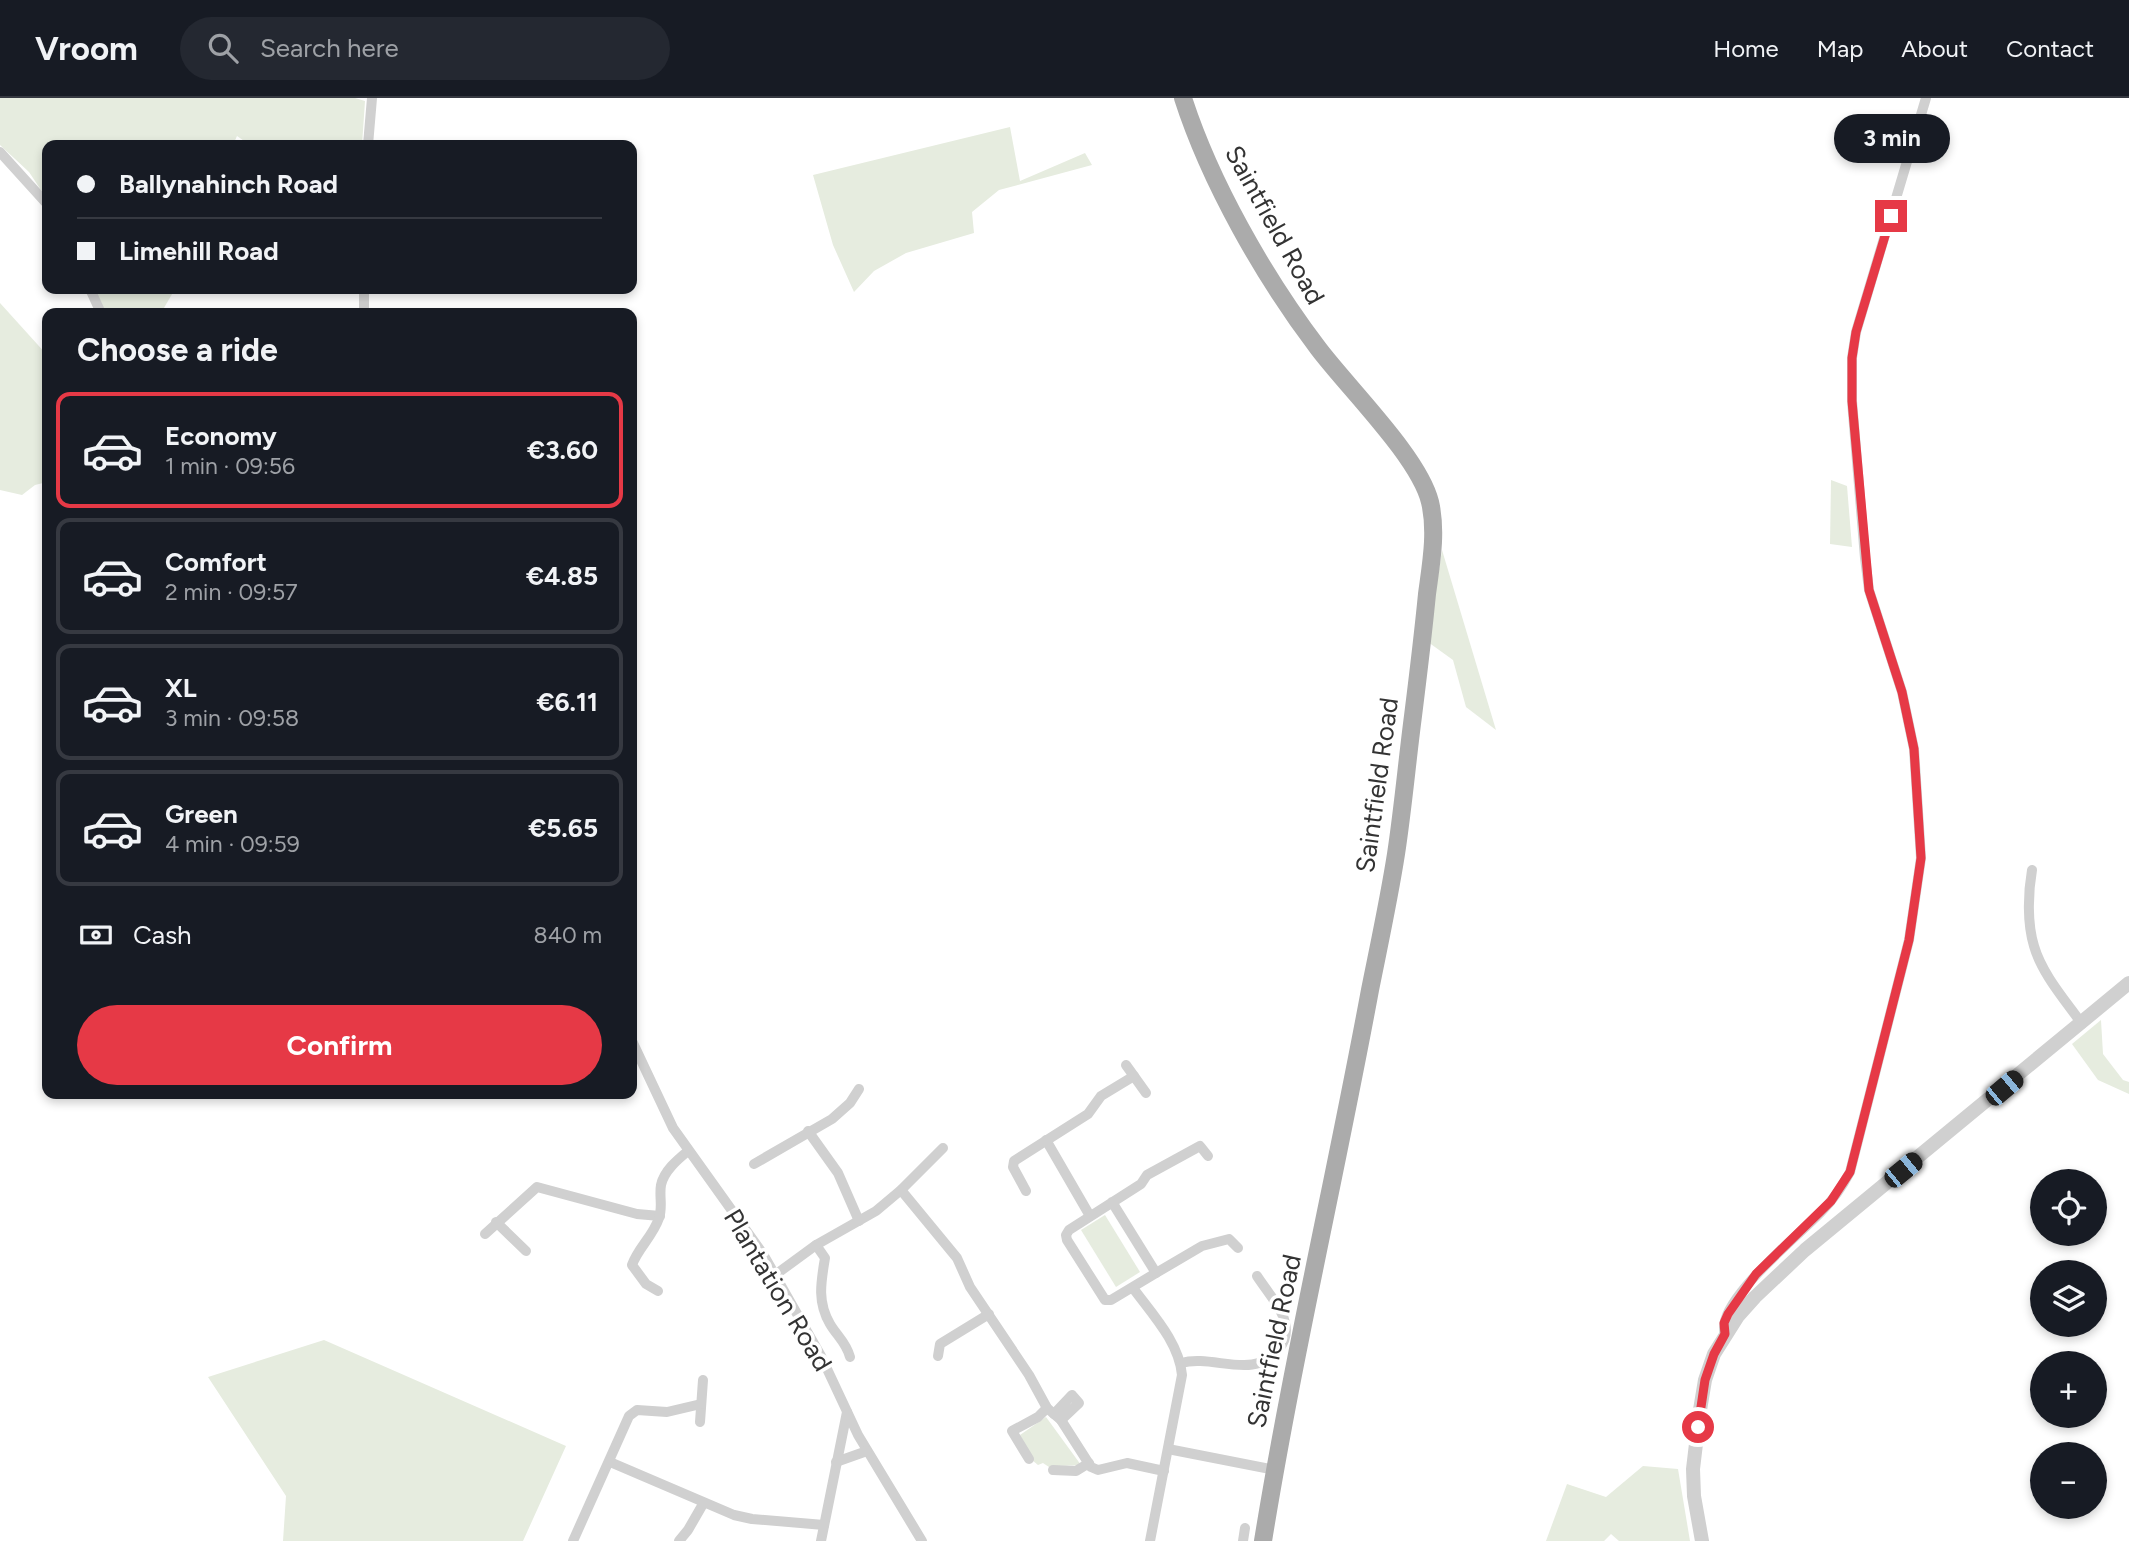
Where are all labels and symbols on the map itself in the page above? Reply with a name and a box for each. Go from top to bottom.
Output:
callout: 3 min [1833,115,1949,164]
street label: Saintfield Road [1218,140,1332,310]
route end [1875,200,1907,232]
street label: Saintfield Road [1349,695,1405,875]
car [1982,1066,2027,1110]
car [1881,1149,1926,1191]
street label: Plantation Road [717,1203,839,1377]
street label: Saintfield Road [1240,1251,1308,1431]
route start [1682,1411,1714,1443]

